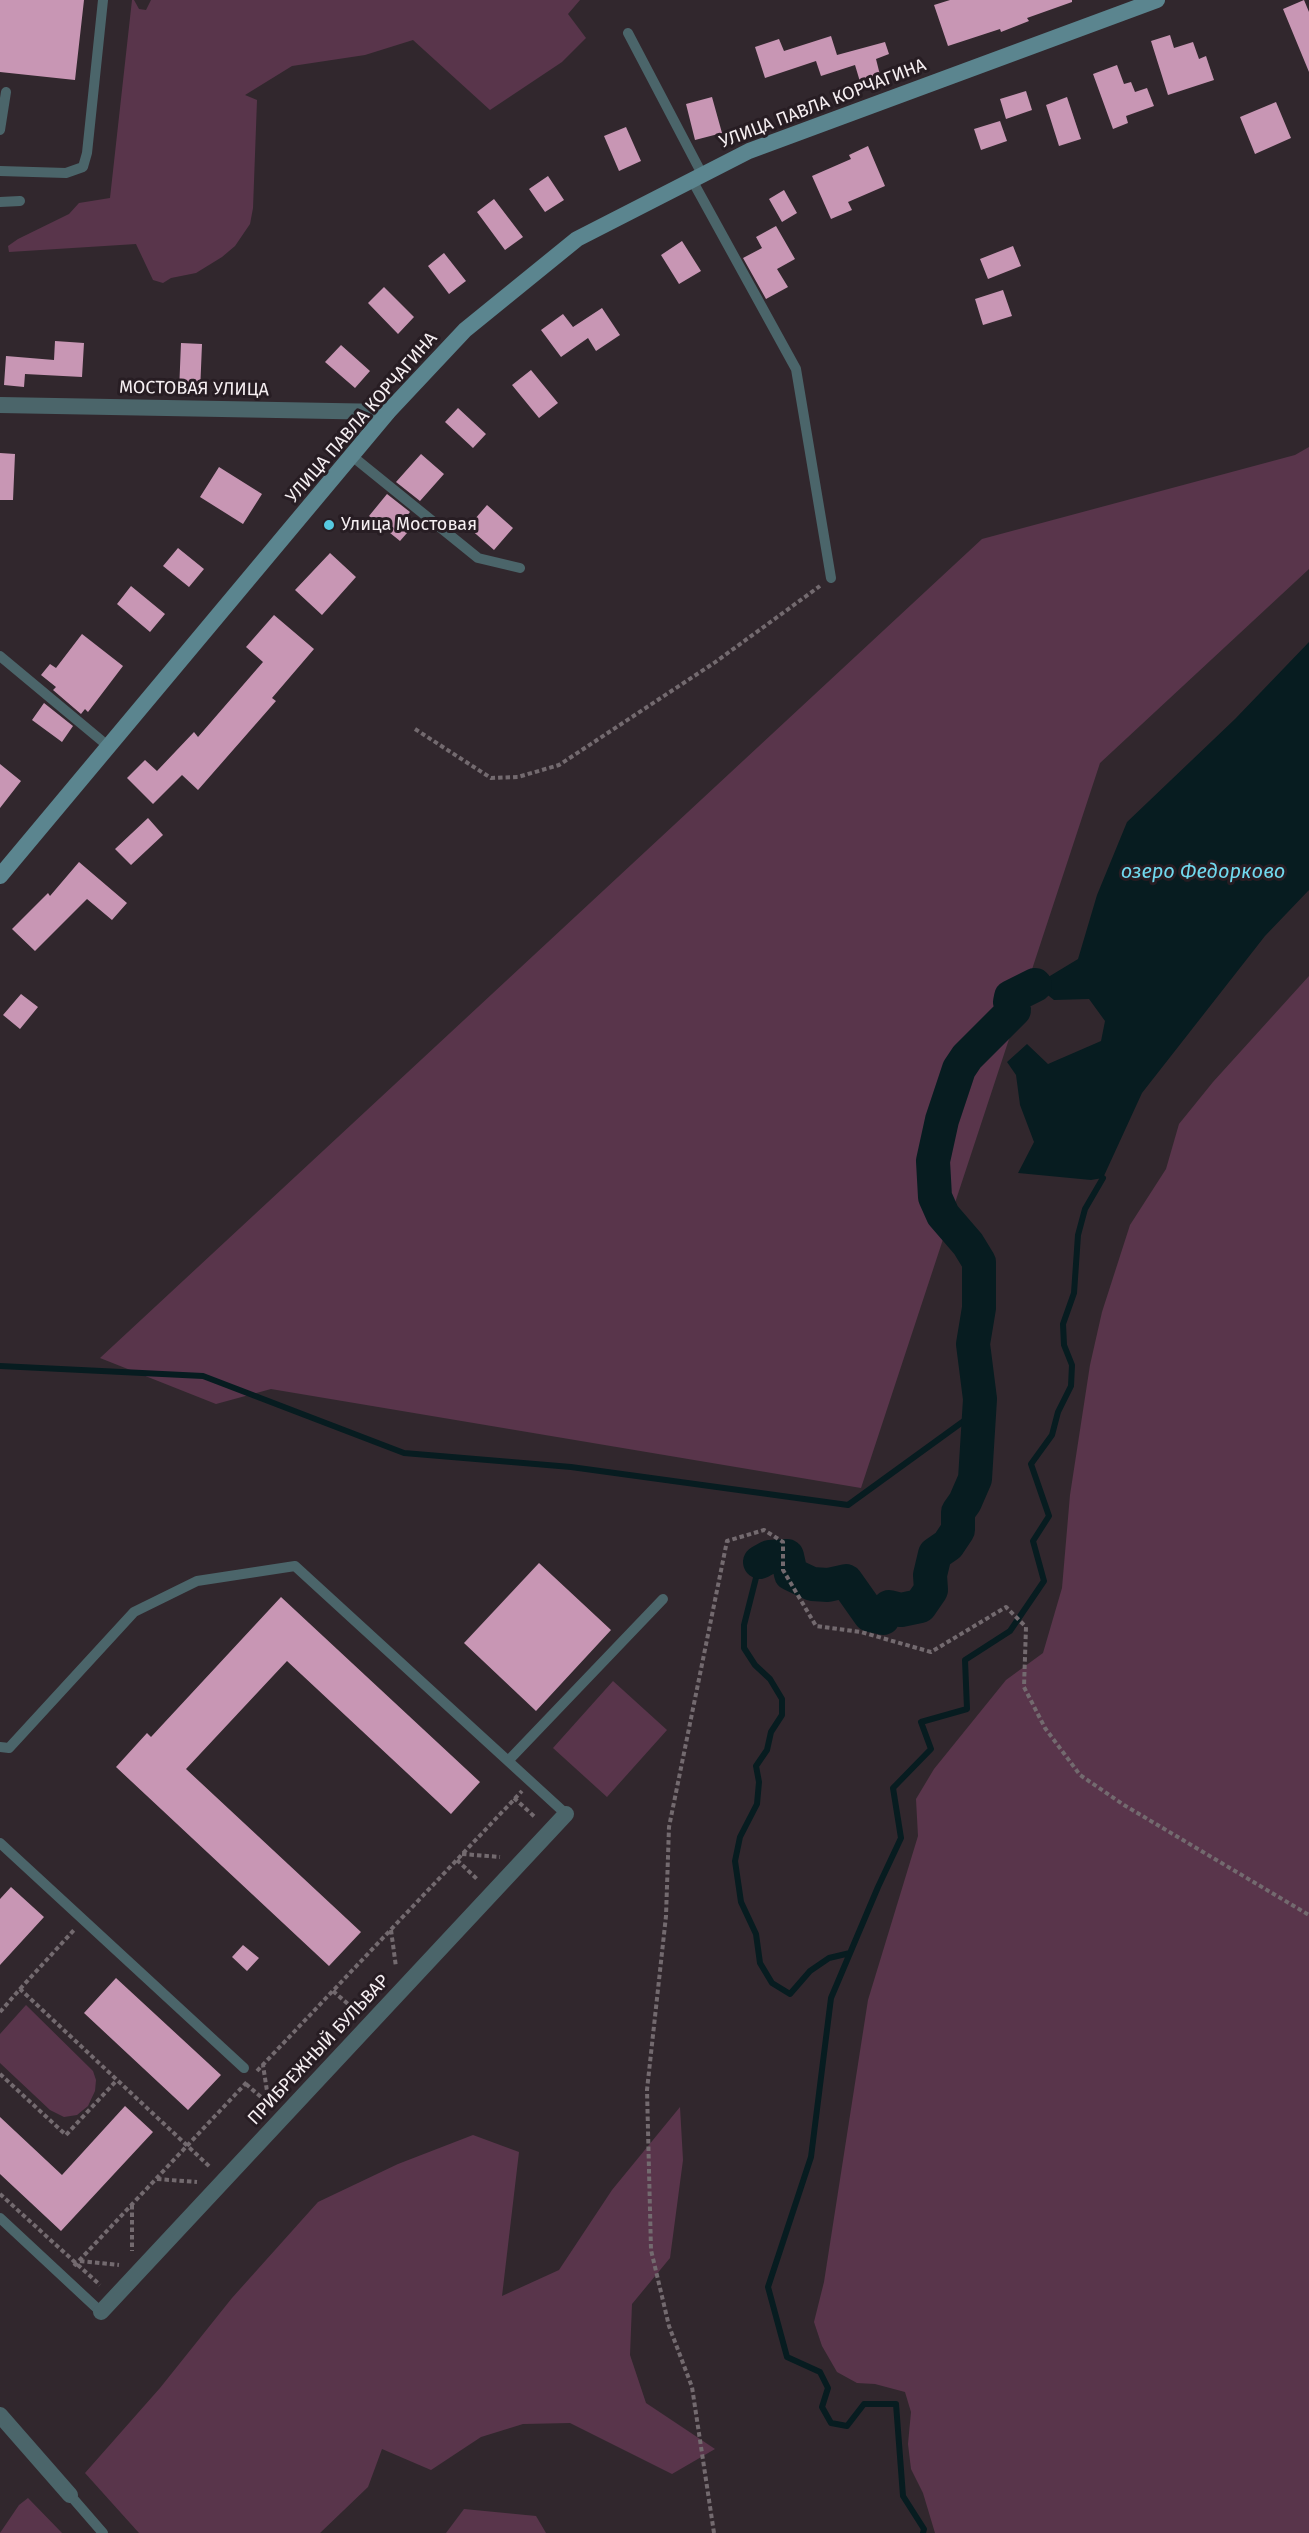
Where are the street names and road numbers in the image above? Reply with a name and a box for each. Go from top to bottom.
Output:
street label: УЛИЦА ПАВЛА КОРЧАГИНА [717,55,929,153]
street label: УЛИЦА ПАВЛА КОРЧАГИНА [282,328,442,508]
street label: МОСТОВАЯ УЛИЦА [119,377,269,401]
street label: ПРИБРЕЖНЫЙ БУЛЬВАР [244,1970,394,2130]

